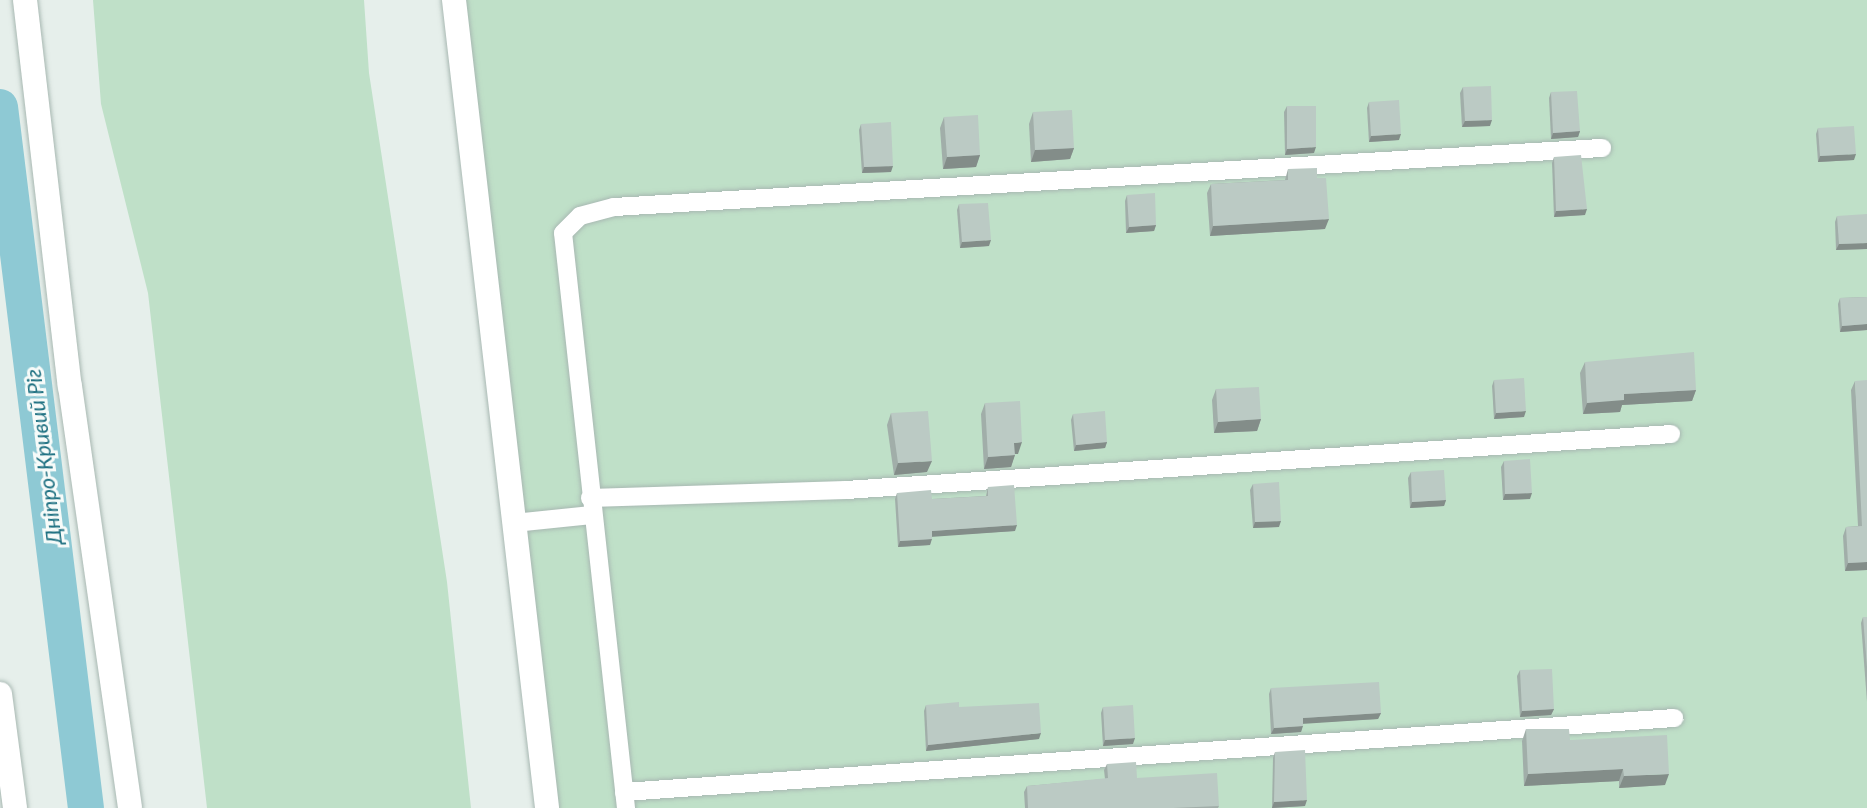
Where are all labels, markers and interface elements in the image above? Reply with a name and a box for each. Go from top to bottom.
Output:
water label: Дніпро-Кривий Ріг [19,368,67,546]

